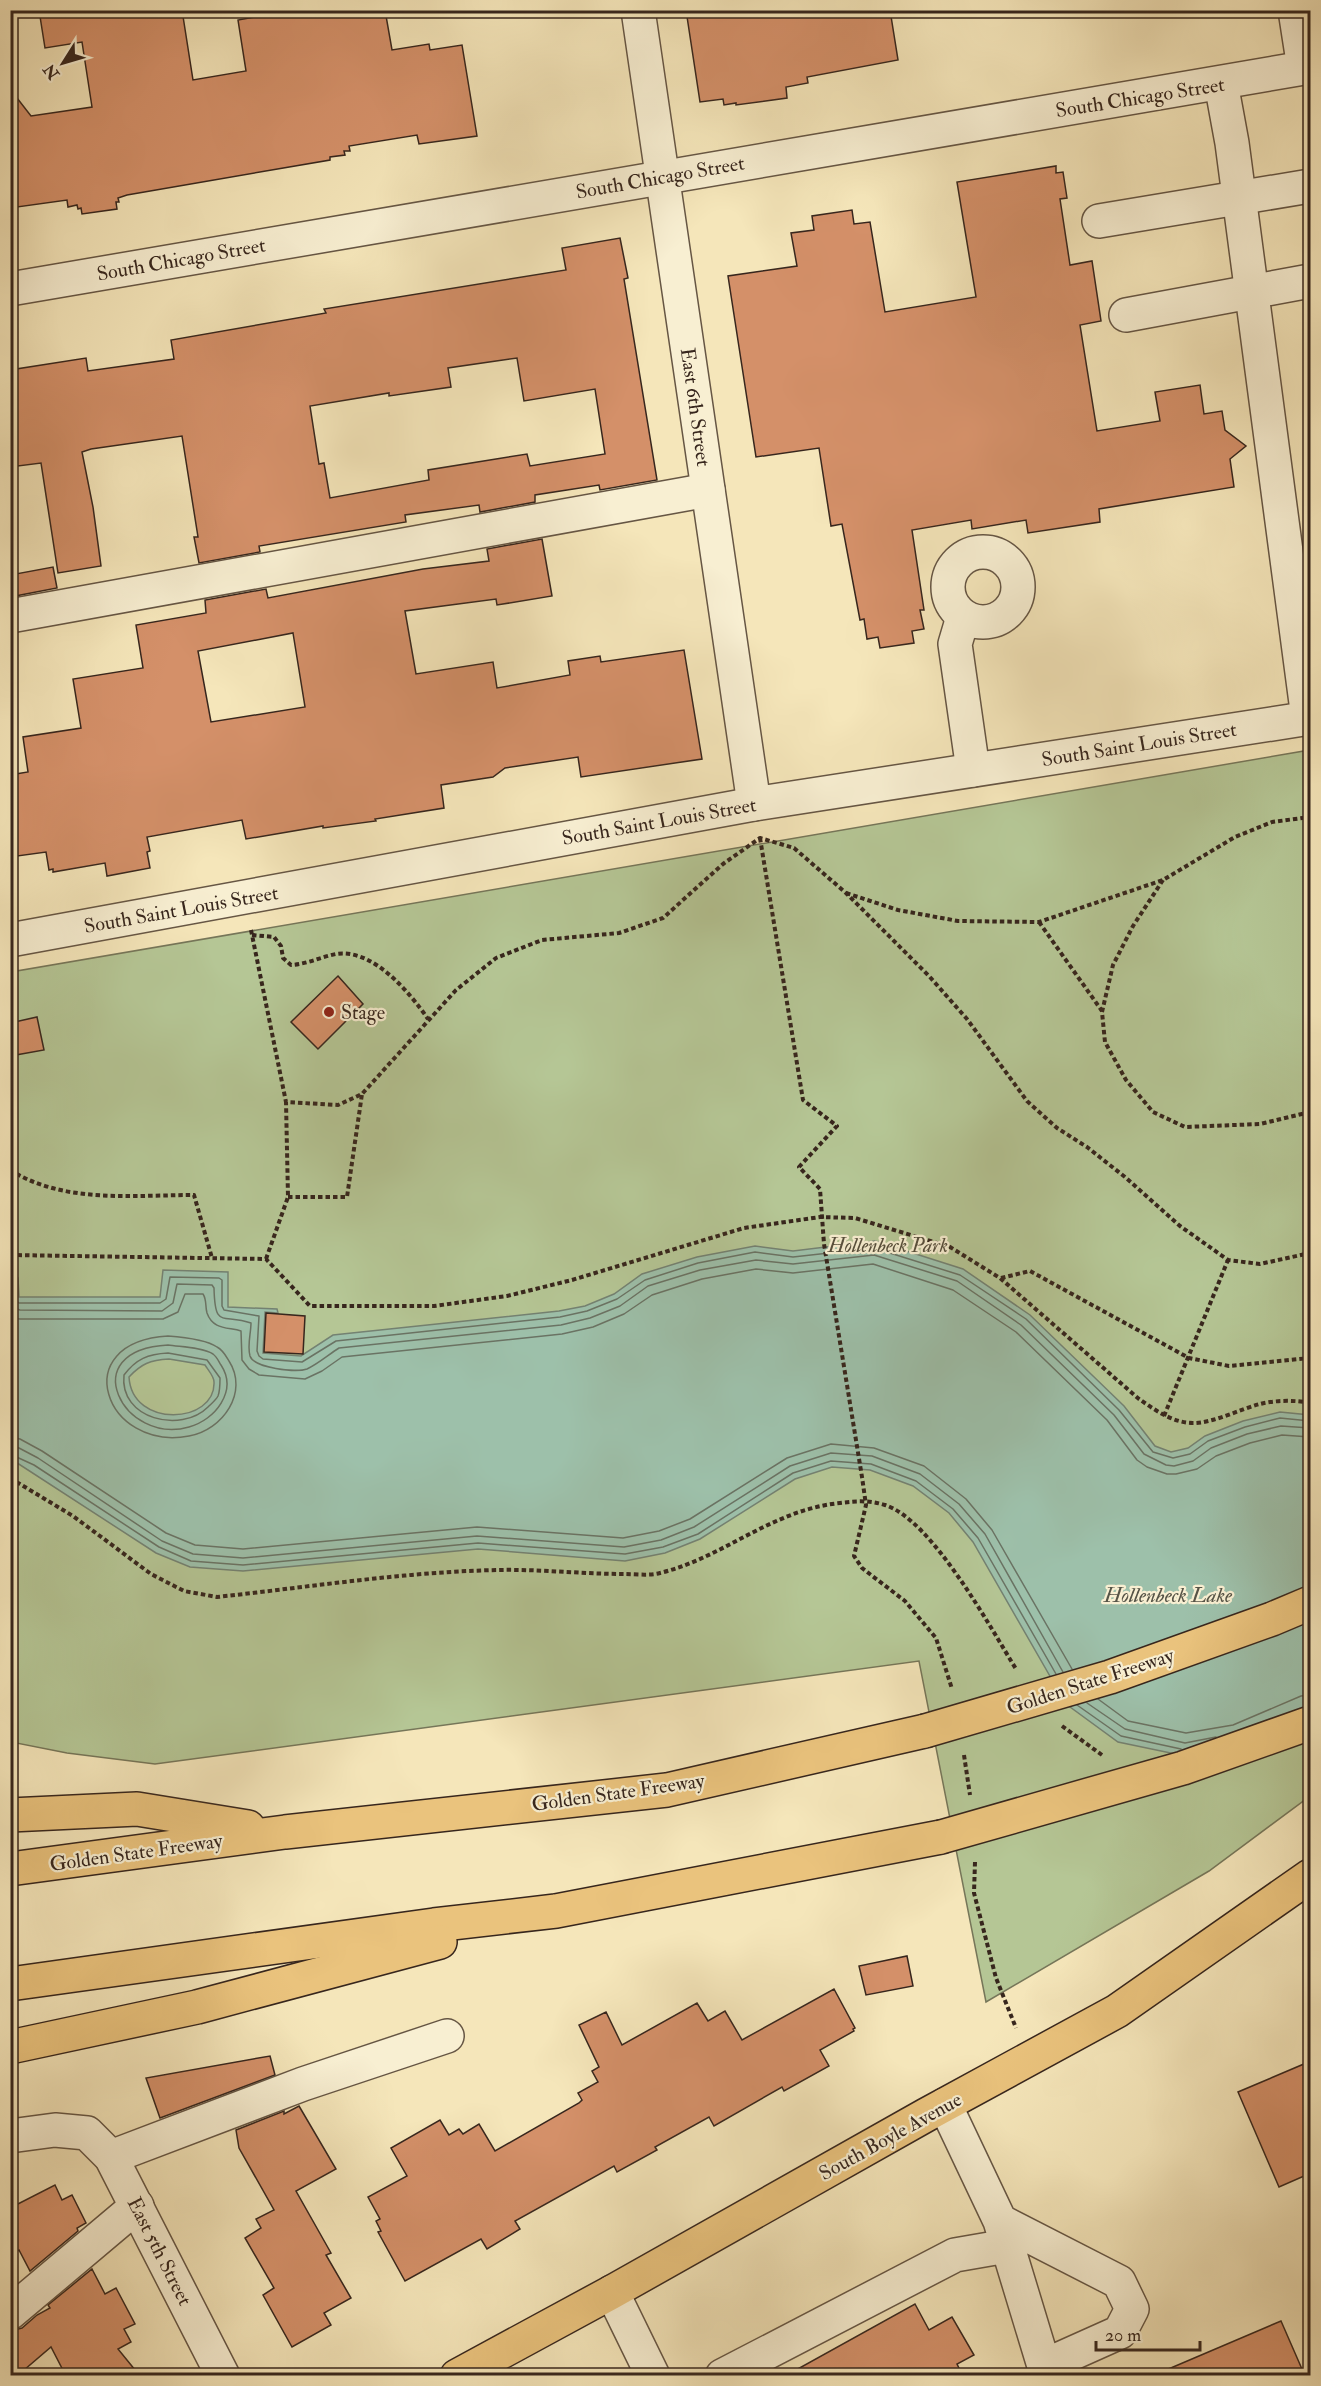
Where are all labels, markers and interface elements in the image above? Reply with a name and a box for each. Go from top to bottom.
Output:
north arrow [33,33,93,93]
text: N [39,59,65,84]
street label: South Chicago Street [1054,72,1227,123]
street label: South Chicago Street [574,150,747,205]
street label: South Chicago Street [95,232,268,287]
street label: East 6th Street [675,346,716,469]
street label: South Saint Louis Street [1040,717,1239,772]
street label: South Saint Louis Street [560,792,759,851]
street label: South Saint Louis Street [82,880,281,939]
place label: Stage [341,1000,385,1025]
marker: Stage [322,1005,336,1019]
park label: Hollenbeck Park [827,1233,948,1258]
water label: Hollenbeck Lake [1103,1582,1233,1609]
street label: Golden State Freeway [1003,1642,1178,1720]
street label: Golden State Freeway [530,1768,707,1817]
street label: Golden State Freeway [48,1828,225,1877]
street label: South Boyle Avenue [815,2087,966,2186]
street label: East 5th Street [122,2193,198,2310]
scale bar [1096,2314,1200,2352]
text: 20 m [1105,2324,1141,2347]

